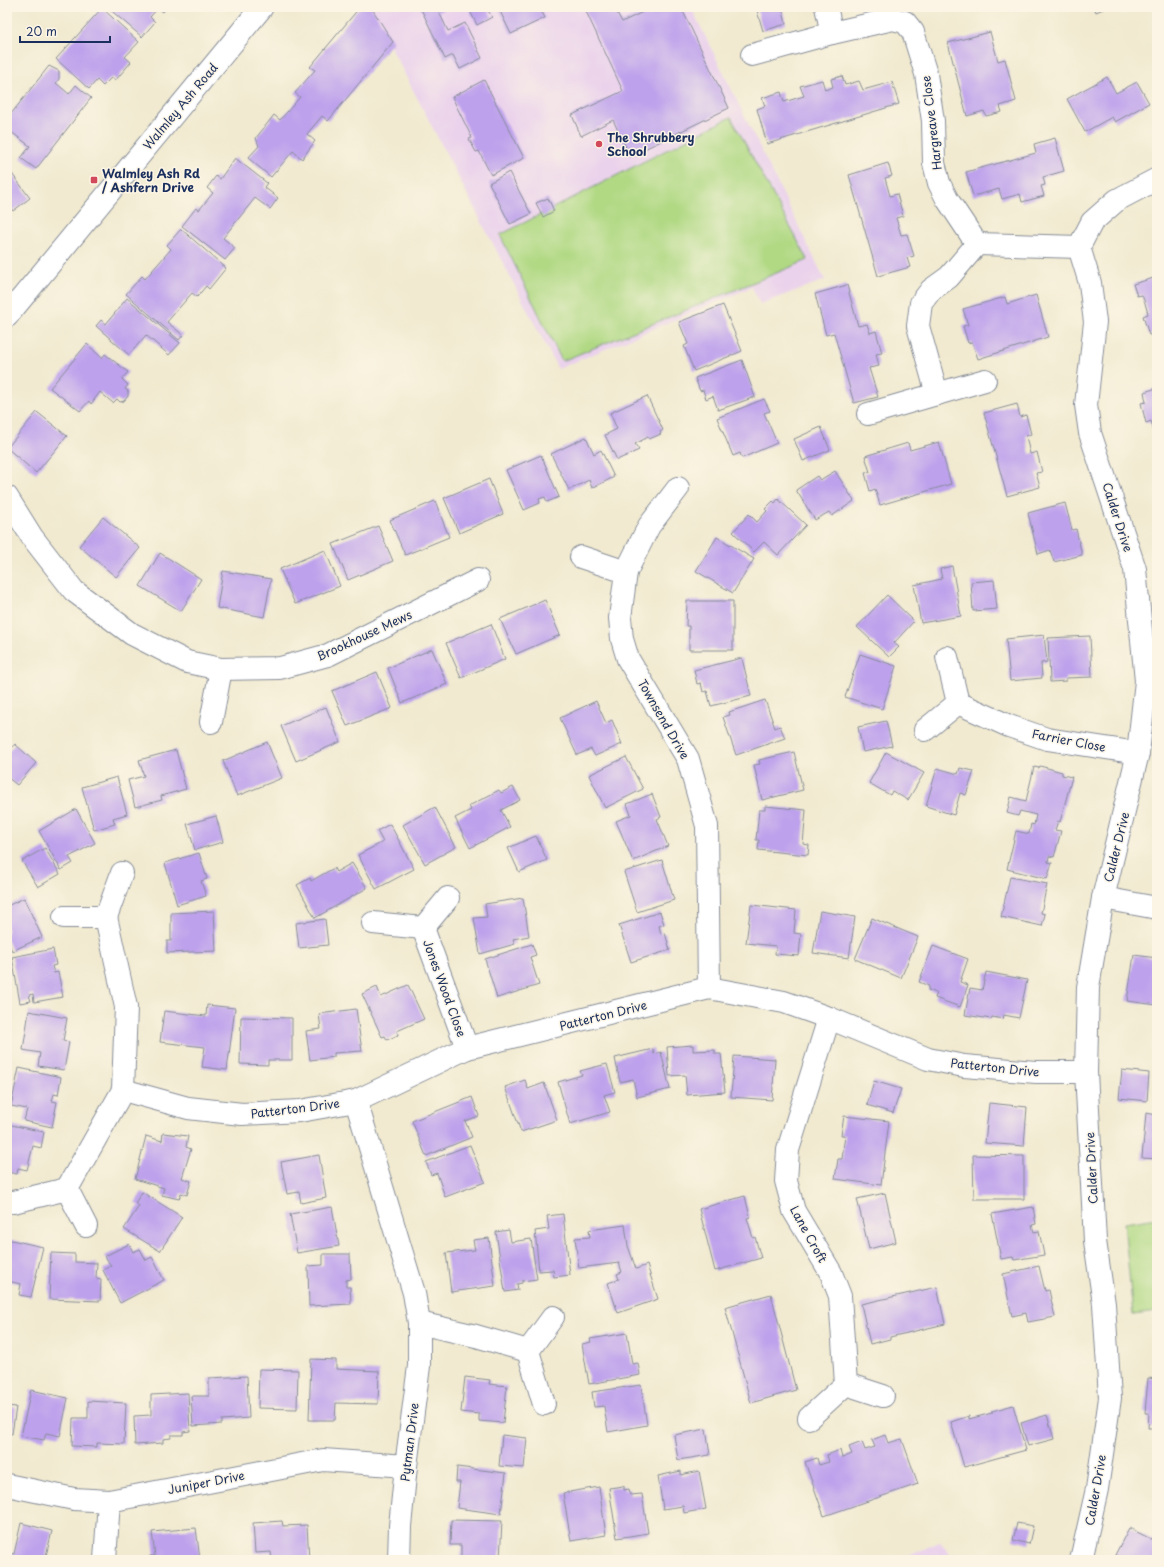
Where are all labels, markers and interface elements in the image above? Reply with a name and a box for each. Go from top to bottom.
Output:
scale bar [20,18,110,44]
text: 20 m [26,22,57,40]
street label: Walmley Ash Road [138,59,222,153]
street label: Hargreave Close [916,75,946,171]
place label: The Shrubbery School [607,128,695,160]
marker: The Shrubbery School [594,139,604,149]
place label: Walmley Ash Rd / Ashfern Drive [101,164,200,196]
marker: Walmley Ash Rd / Ashfern Drive [89,175,99,185]
street label: Calder Drive [1098,480,1138,554]
street label: Brookhouse Mews [313,605,415,665]
street label: Townsend Drive [634,676,694,762]
street label: Farrier Close [1031,724,1107,756]
street label: Calder Drive [1099,810,1133,884]
street label: Jones Wood Close [419,937,471,1039]
street label: Patterton Drive [557,995,649,1035]
street label: Patterton Drive [950,1053,1040,1081]
street label: Patterton Drive [250,1094,340,1122]
street label: Calder Drive [1080,1132,1102,1204]
street label: Lane Croft [786,1202,832,1266]
street label: Pytman Drive [395,1402,423,1482]
street label: Calder Drive [1080,1453,1110,1527]
street label: Juniper Drive [166,1466,246,1498]

